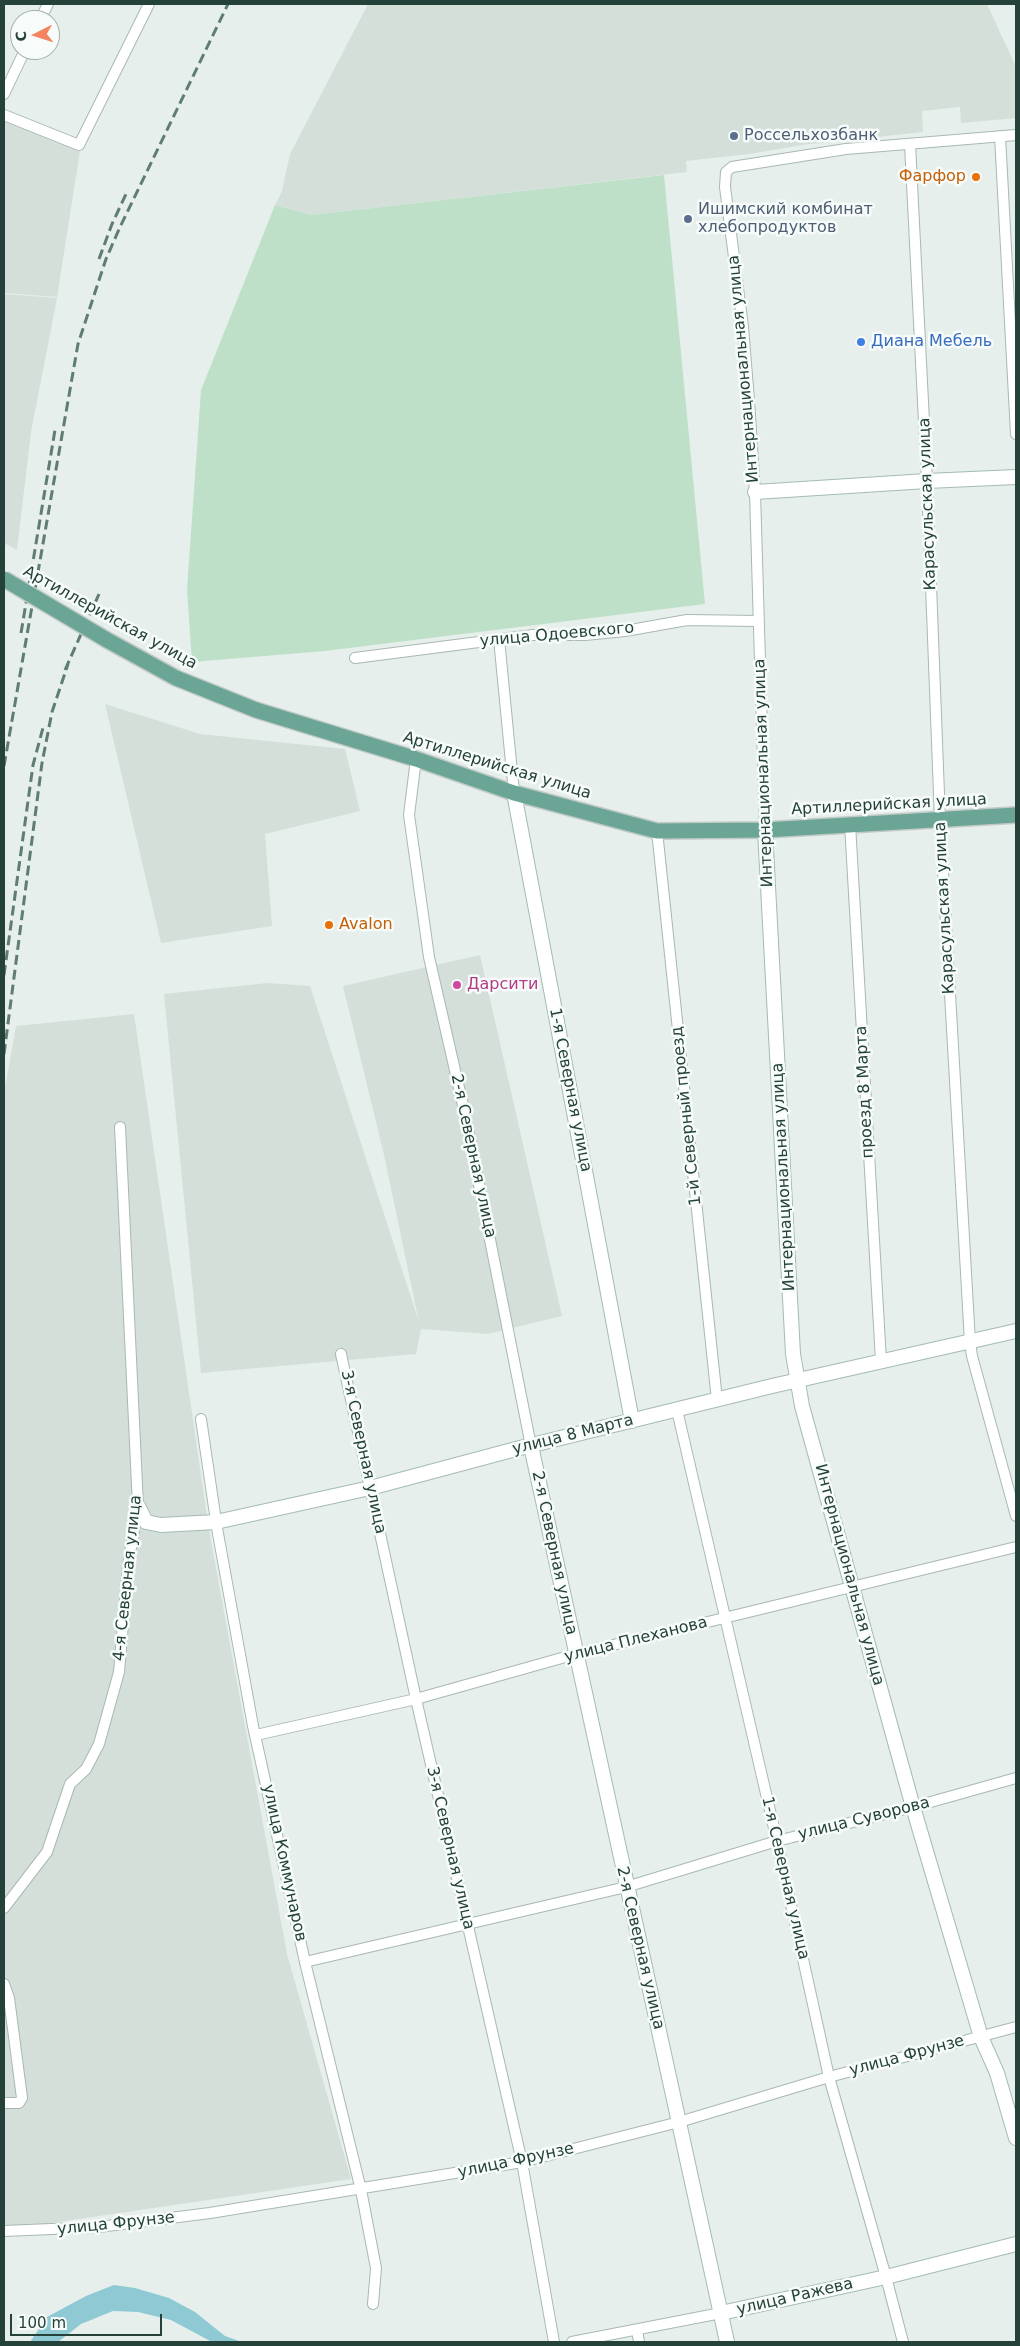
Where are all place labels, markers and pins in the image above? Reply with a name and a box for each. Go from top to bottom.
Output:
place label: Россельхозбанк [744,126,878,146]
marker: Россельхозбанк [728,130,740,142]
place label: Фарфор [899,167,966,187]
marker: Фарфор [970,171,982,183]
place label: Ишимский комбинат хлебопродуктов [698,200,873,238]
marker: Ишимский комбинат хлебопродуктов [682,213,694,225]
place label: Диана Мебель [871,332,992,352]
marker: Диана Мебель [855,336,867,348]
place label: Avalon [339,915,393,935]
marker: Avalon [323,919,335,931]
place label: Дарсити [467,975,538,995]
marker: Дарсити [451,979,463,991]

